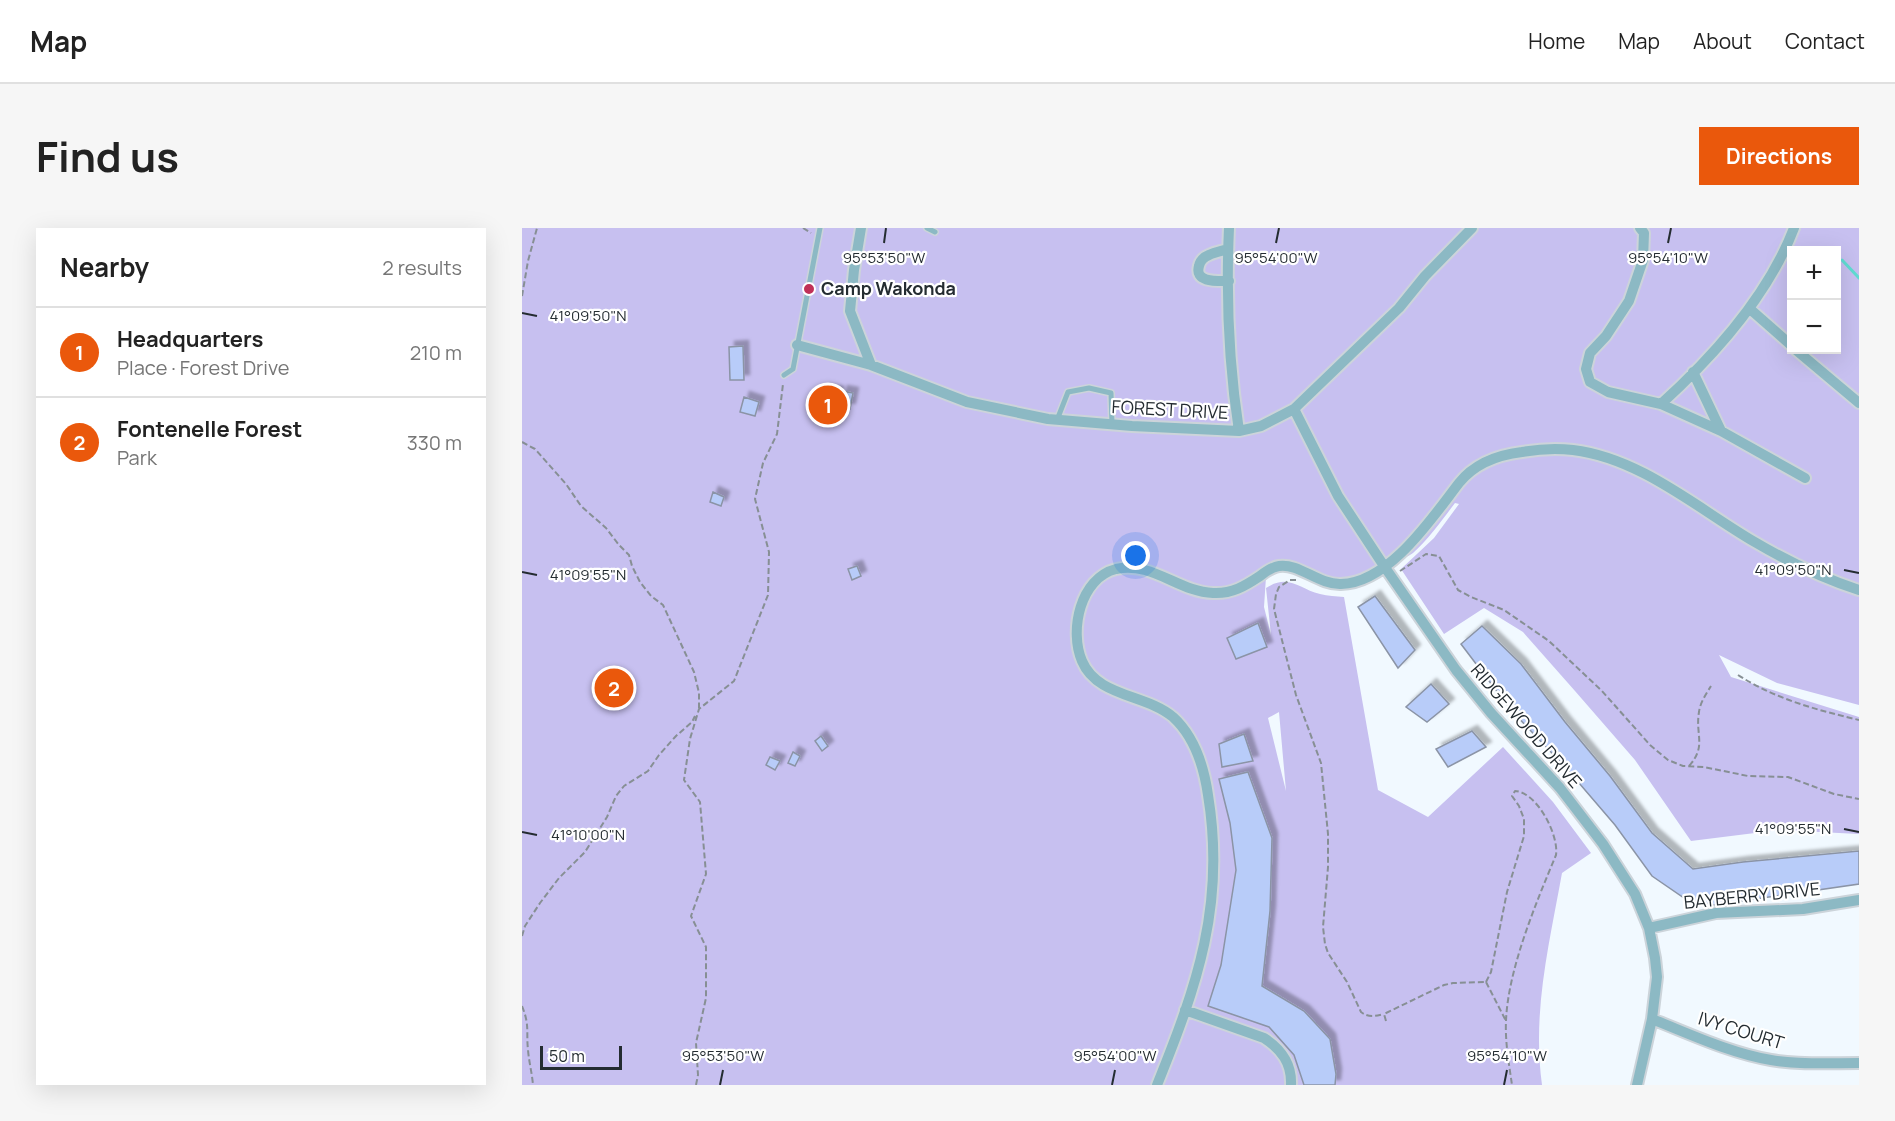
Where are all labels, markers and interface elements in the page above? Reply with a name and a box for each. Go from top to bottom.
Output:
text: Map [30,22,87,60]
text: Home [1528,27,1585,55]
text: Map [1618,27,1660,55]
text: About [1693,27,1752,55]
text: Contact [1785,27,1865,55]
text: Find us [36,127,179,185]
button: Directions [1699,127,1859,185]
map controls [1787,246,1841,354]
button: + [1787,246,1841,300]
text: 95°53'50"W [843,247,925,268]
text: 95°54'00"W [1234,247,1318,268]
text: 95°54'10"W [1628,247,1708,268]
text: Nearby [60,249,149,285]
text: 2 results [382,254,462,281]
place label: Camp Wakonda [821,276,956,300]
marker: Camp Wakonda [802,282,816,296]
button: − [1787,300,1841,354]
text: 41°09'50"N [549,305,627,326]
text: Headquarters [117,324,263,354]
text: 1 [75,339,84,366]
text: 210 m [410,339,462,366]
text: Place · Forest Drive [117,354,289,381]
pin: 1 [808,382,848,428]
street label: FOREST DRIVE [1111,394,1229,424]
text: Fontenelle Forest [117,414,302,444]
text: 2 [74,429,85,456]
text: 330 m [407,429,462,456]
text: Park [117,444,157,471]
your location [1121,541,1150,570]
text: 41°09'50"N [1754,559,1832,580]
text: 41°09'55"N [550,564,626,585]
street label: RIDGEWOOD DRIVE [1466,658,1588,793]
pin: 2 [594,666,634,710]
text: 41°09'55"N [1755,818,1831,839]
text: 41°10'00"N [551,824,625,845]
street label: BAYBERRY DRIVE [1683,876,1821,914]
street label: IVY COURT [1695,1006,1787,1055]
scale bar [540,1043,622,1070]
text: 50 m [549,1045,585,1067]
text: 95°53'50"W [682,1045,764,1066]
text: 95°54'00"W [1073,1045,1157,1066]
text: 95°54'10"W [1467,1045,1547,1066]

